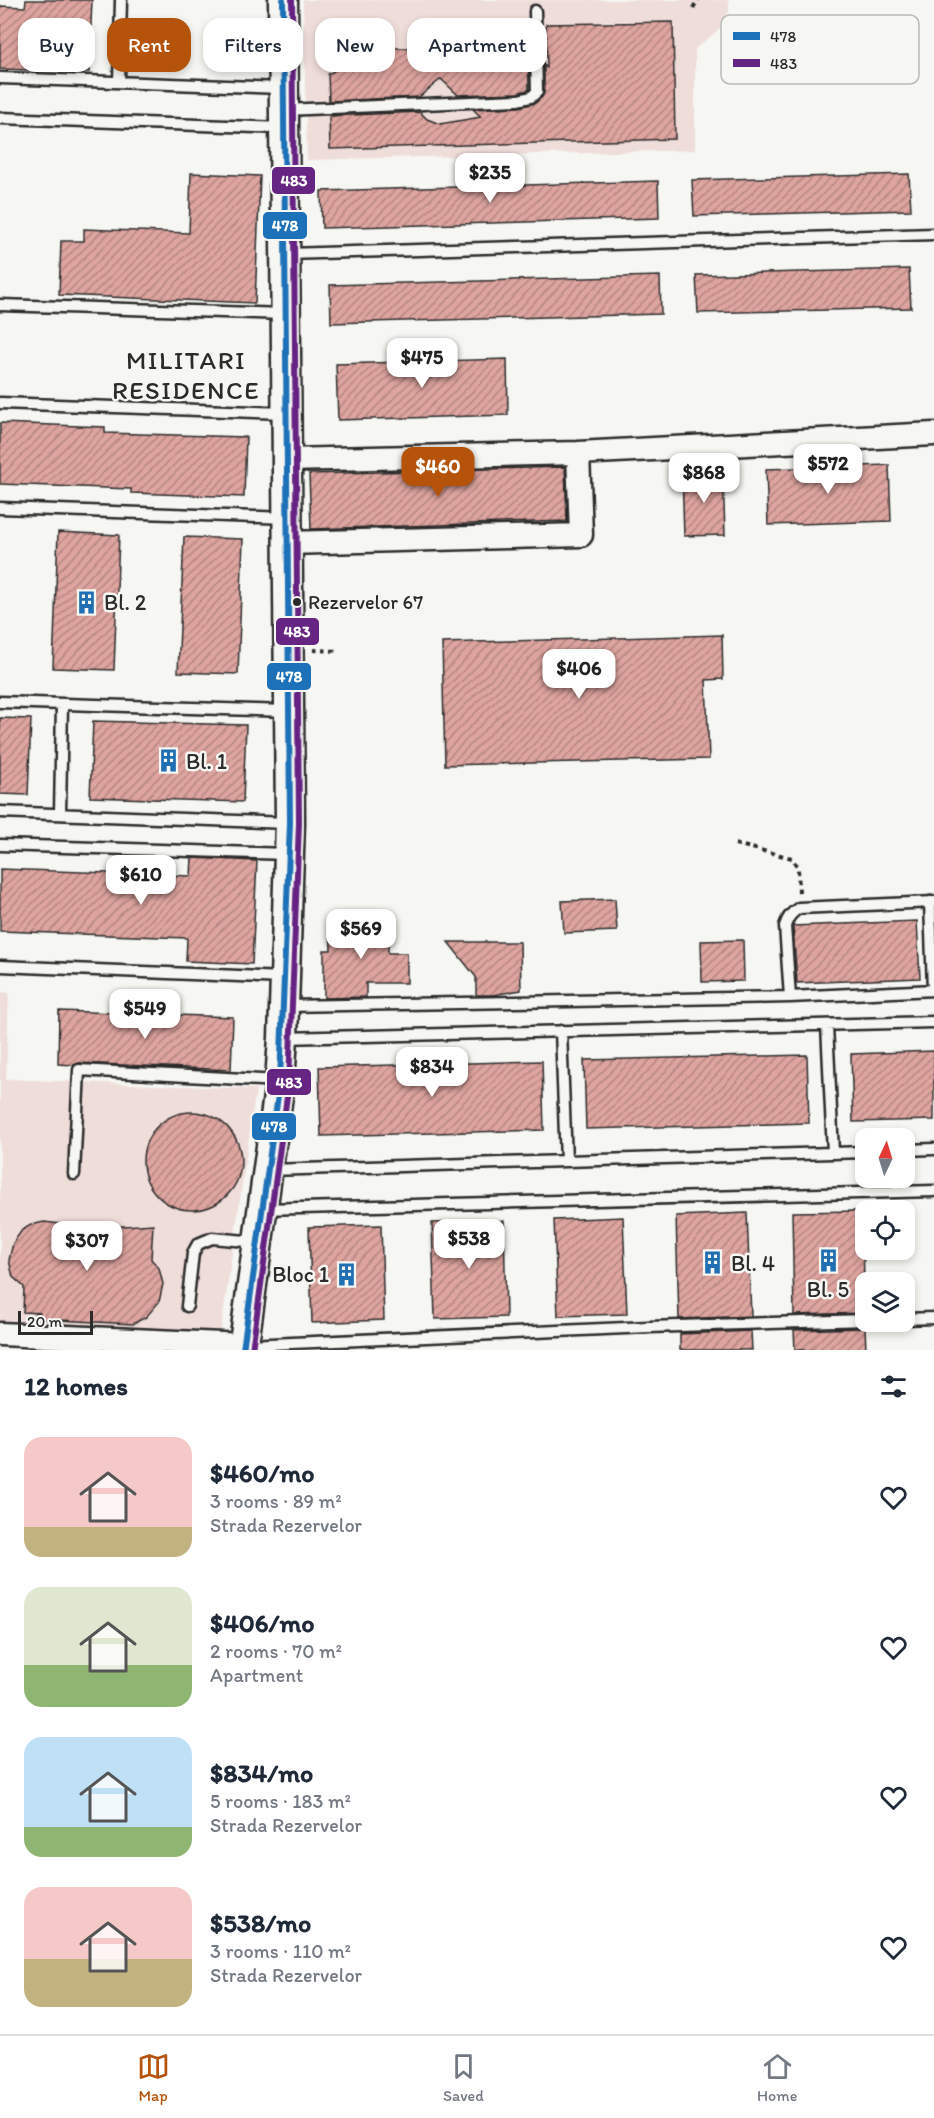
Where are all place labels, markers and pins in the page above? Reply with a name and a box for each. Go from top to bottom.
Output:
pin: $235 [454,153,526,204]
pin: $475 [386,338,458,389]
pin: $572 [792,444,864,495]
pin: $460 [402,447,474,498]
pin: $868 [668,453,740,504]
building icon: Bl. 2 [73,589,99,615]
place label: Bl. 2 [104,589,147,616]
place label: Rezervelor 67 [308,590,423,614]
marker: Rezervelor 67 [291,596,303,608]
pin: $406 [543,649,615,700]
building icon: Bl. 1 [155,748,181,774]
place label: Bl. 1 [186,748,227,775]
pin: $610 [105,855,177,906]
pin: $569 [325,909,397,960]
pin: $549 [109,989,181,1040]
pin: $834 [396,1047,468,1098]
pin: $538 [433,1219,505,1270]
pin: $307 [51,1221,123,1272]
building icon: Bl. 5 [815,1247,841,1273]
building icon: Bl. 4 [700,1250,726,1276]
place label: Bl. 4 [731,1250,775,1277]
place label: Bloc 1 [272,1261,329,1288]
building icon: Bloc 1 [334,1261,360,1287]
place label: Bl. 5 [807,1276,849,1303]

